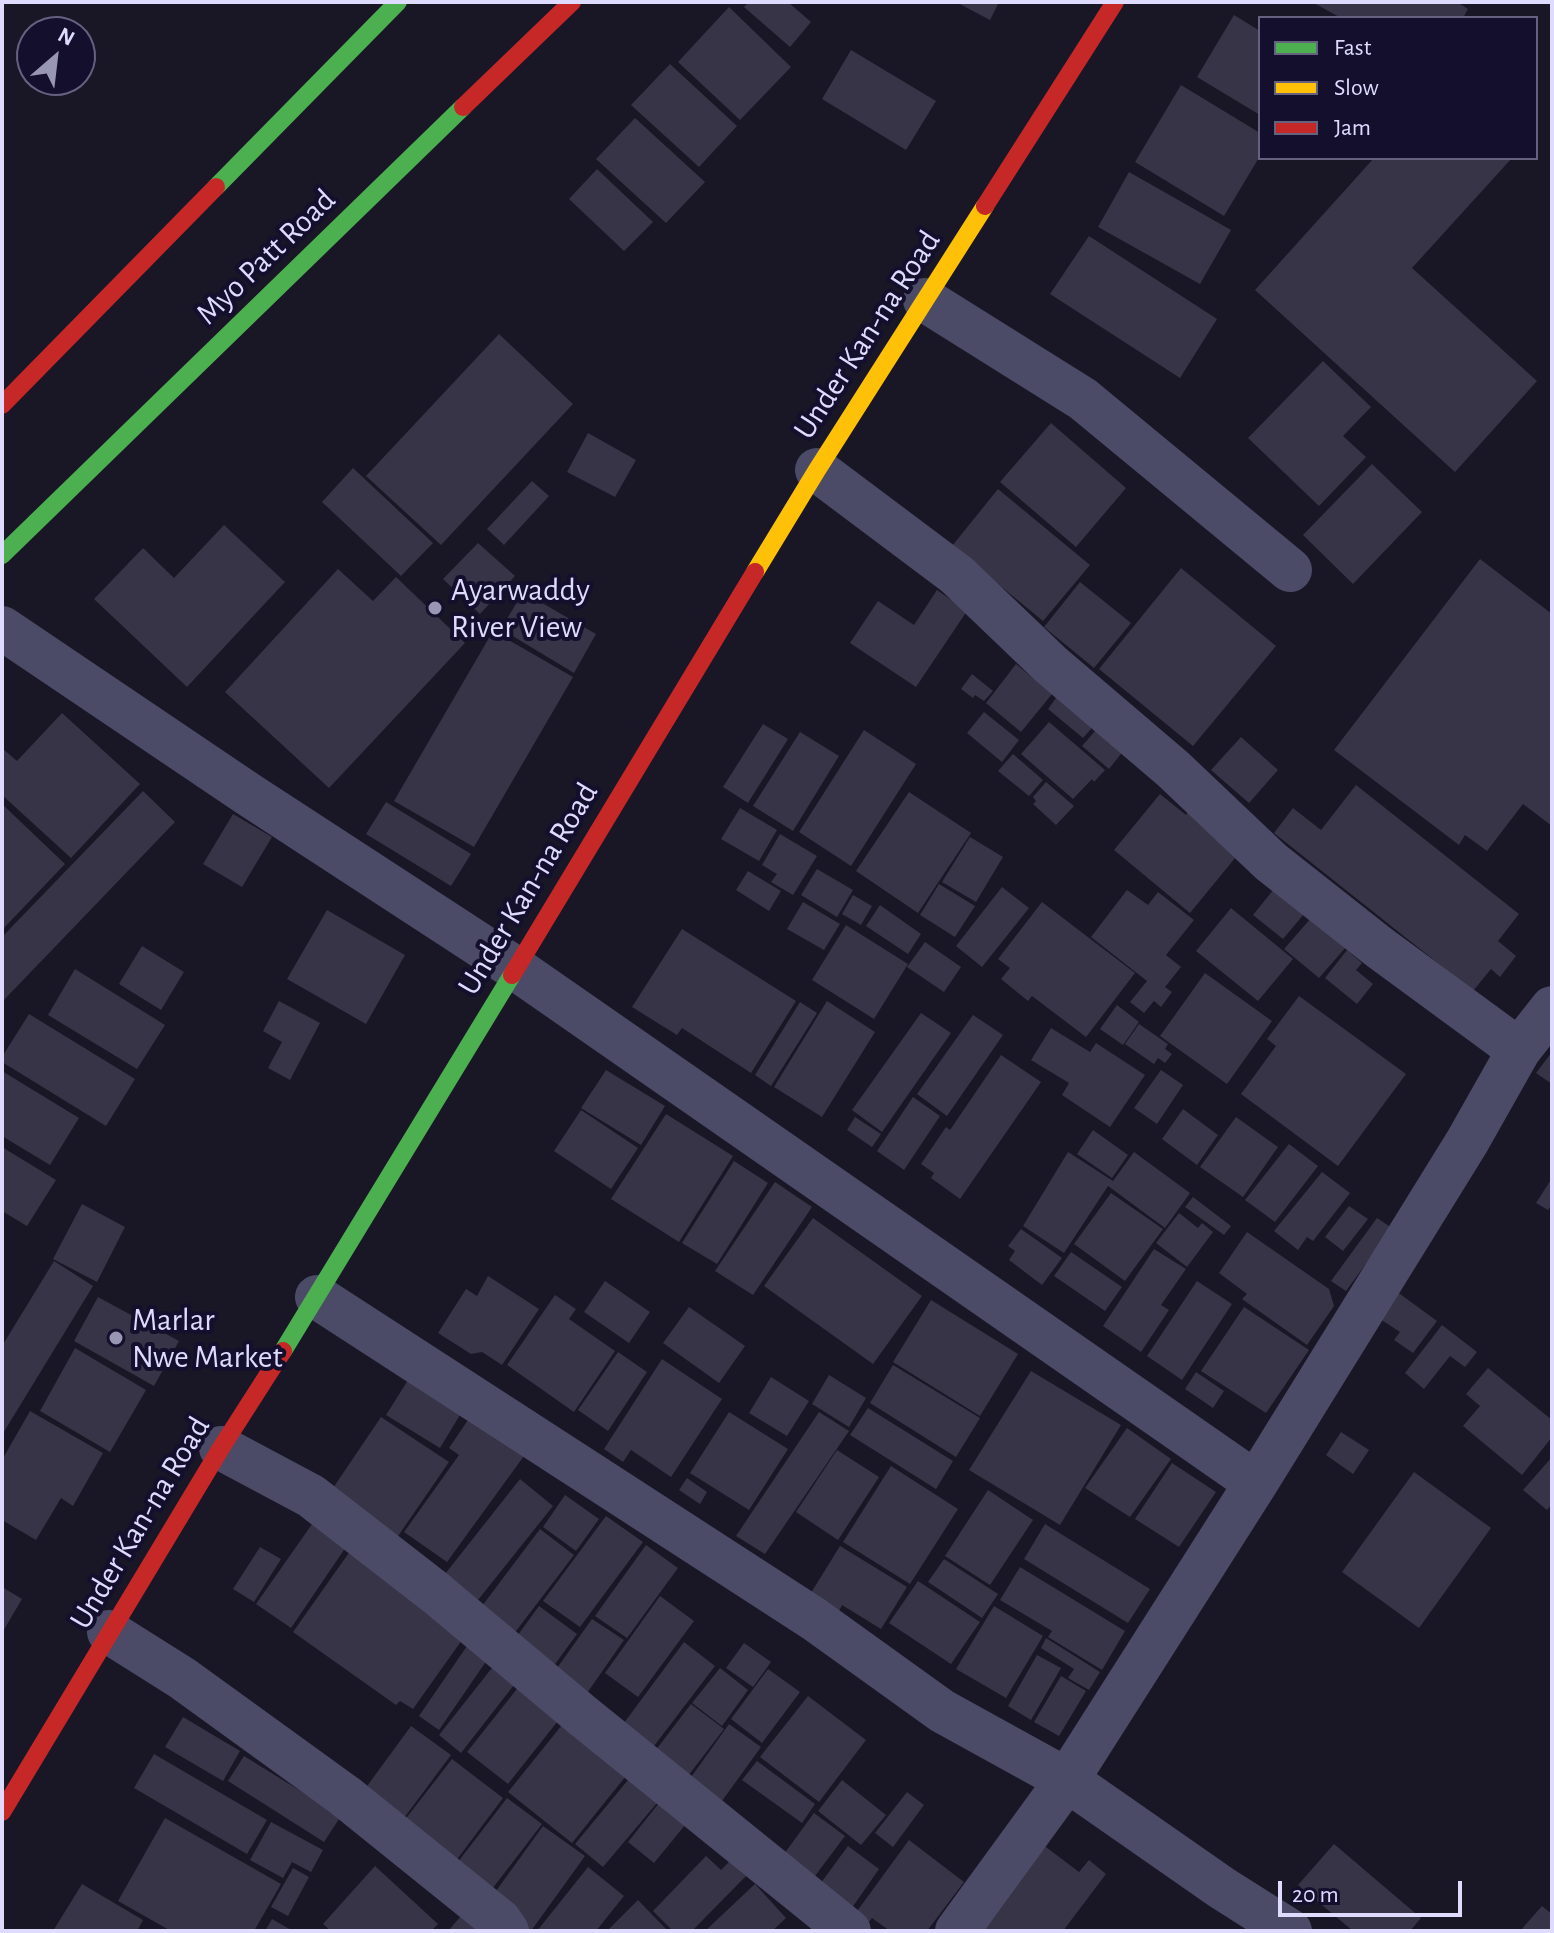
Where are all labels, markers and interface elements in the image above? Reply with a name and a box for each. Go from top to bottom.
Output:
north arrow [16,16,96,96]
legend [1258,16,1538,160]
text: N [54,23,78,50]
text: Fast [1334,36,1371,60]
text: Slow [1334,76,1379,100]
text: Jam [1334,116,1371,140]
street label: Myo Patt Road [188,181,344,333]
street label: Under Kan-na Road [785,223,949,447]
place label: Ayarwaddy River View [451,571,590,646]
marker: Ayarwaddy River View [426,599,444,617]
street label: Under Kan-na Road [449,776,607,1002]
place label: Marlar Nwe Market [132,1301,283,1376]
marker: Marlar Nwe Market [107,1329,125,1347]
street label: Under Kan-na Road [61,1410,219,1636]
scale bar [1282,1865,1466,1915]
text: 20 m [1292,1883,1339,1907]

